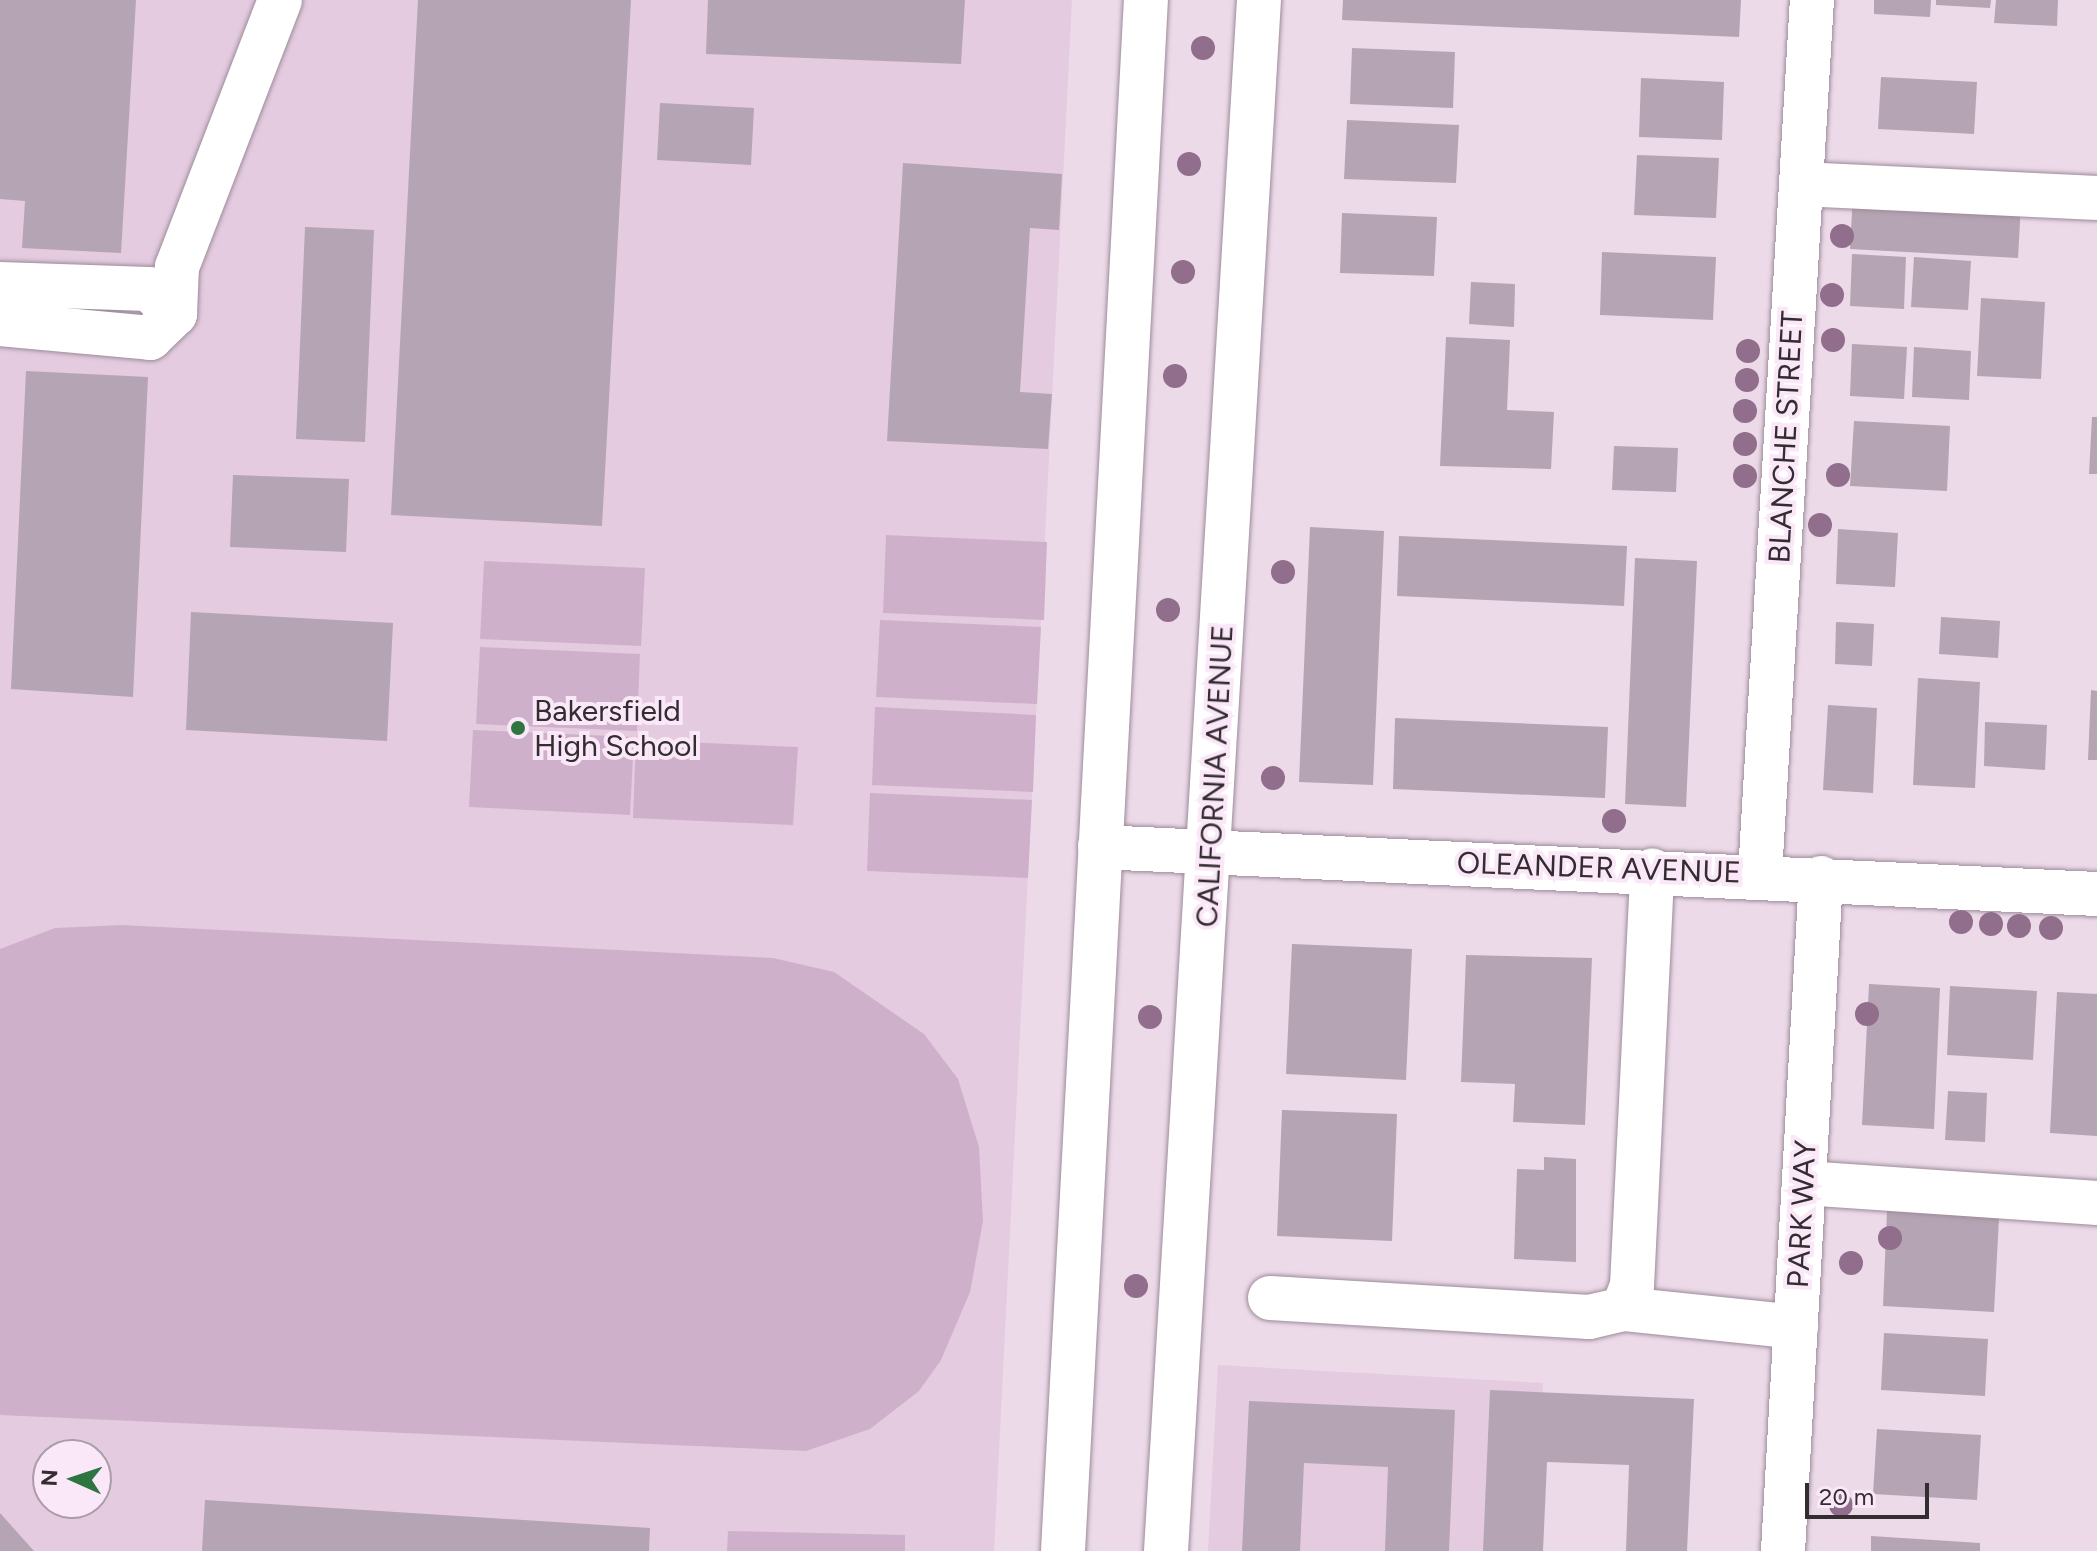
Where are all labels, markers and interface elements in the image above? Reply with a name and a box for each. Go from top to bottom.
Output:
street label: BLANCHE STREET [1761,310,1811,564]
street label: CALIFORNIA AVENUE [1189,624,1241,928]
place label: Bakersfield High School [534,693,698,764]
marker: Bakersfield High School [509,719,527,737]
street label: OLEANDER AVENUE [1456,845,1742,891]
street label: PARK WAY [1780,1139,1824,1289]
north arrow [32,1439,112,1519]
scale bar [1809,1467,1933,1517]
text: N [36,1469,63,1487]
text: 20 m [1819,1482,1874,1511]

